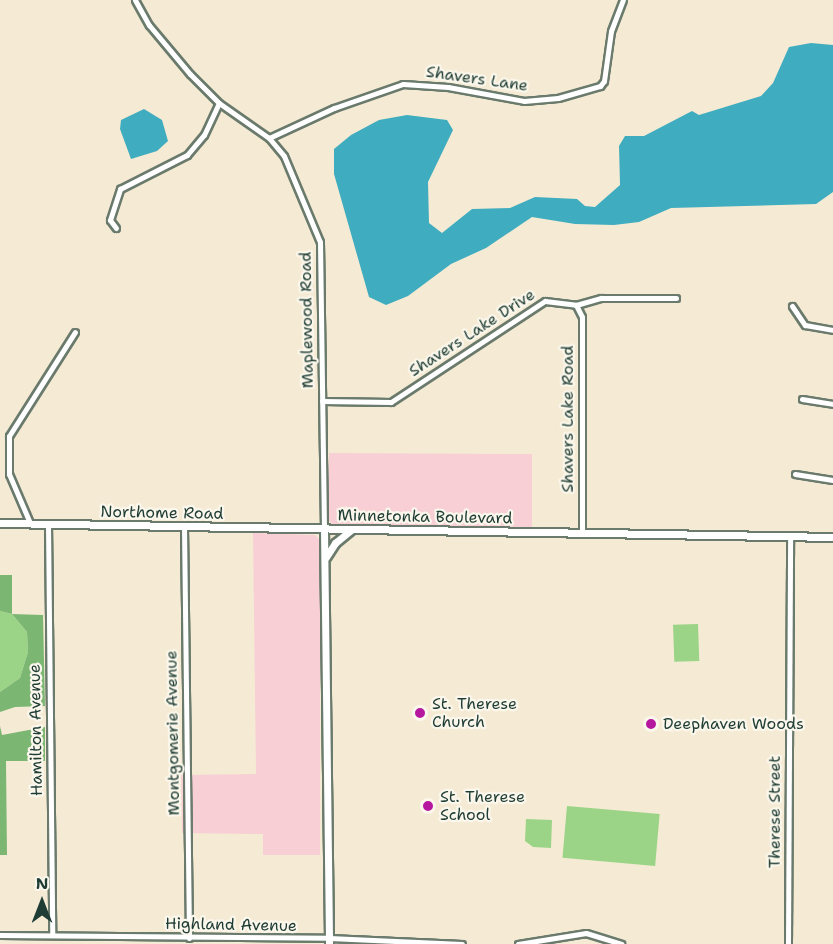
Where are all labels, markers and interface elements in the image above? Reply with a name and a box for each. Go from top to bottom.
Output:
street label: Shavers Lane [425,62,529,96]
street label: Maplewood Road [296,252,318,388]
street label: Shavers Lake Drive [405,285,539,381]
street label: Shavers Lake Road [558,345,578,493]
street label: Northome Road [100,502,224,524]
street label: Minnetonka Boulevard [337,506,513,528]
street label: Montgomerie Avenue [162,650,184,816]
street label: Hamilton Avenue [25,664,47,796]
place label: St. Therese Church [432,694,517,732]
marker: St. Therese Church [413,706,427,720]
place label: Deephaven Woods [663,714,804,734]
marker: Deephaven Woods [644,717,658,731]
street label: Therese Street [765,756,785,868]
place label: St. Therese School [440,787,525,825]
marker: St. Therese School [421,799,435,813]
north arrow [12,872,72,932]
text: N [36,873,48,894]
street label: Highland Avenue [165,914,297,936]

